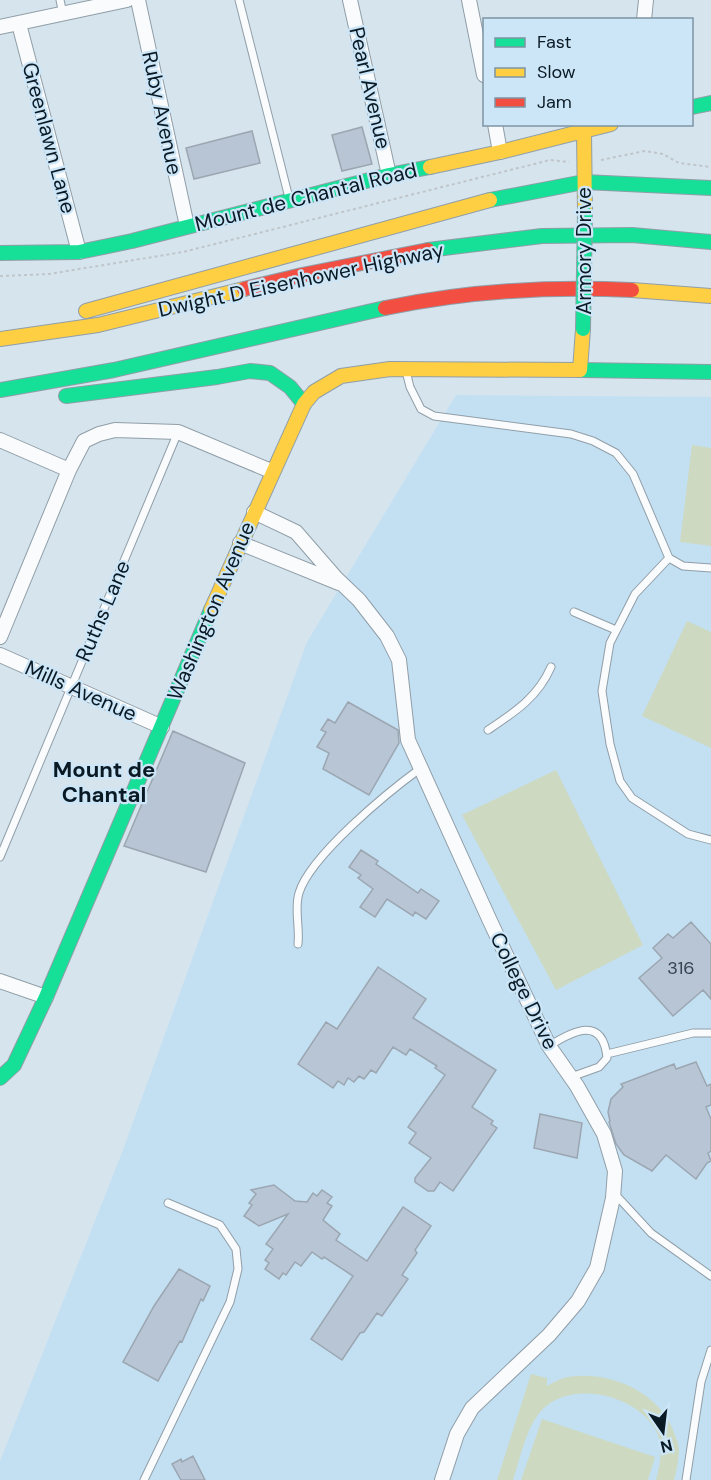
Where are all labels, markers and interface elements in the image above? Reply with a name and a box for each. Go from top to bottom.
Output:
legend [483,18,693,126]
street label: Pearl Avenue [342,24,398,152]
text: Fast [537,30,572,54]
street label: Ruby Avenue [135,49,189,177]
street label: Greenlawn Lane [15,59,83,217]
text: Slow [537,60,576,84]
text: Jam [537,90,572,114]
street label: Mount de Chantal Road [192,156,420,238]
street label: Armory Drive [570,187,598,315]
street label: Dwight D Eisenhower Highway [156,236,447,324]
street label: Washington Avenue [161,517,261,705]
street label: Ruths Lane [69,556,137,666]
street label: Mills Avenue [21,654,141,728]
district label: Mount de Chantal [53,755,155,809]
street label: College Drive [484,928,565,1054]
house number: 316 [667,956,695,980]
north arrow [633,1402,693,1462]
text: N [658,1434,675,1458]

